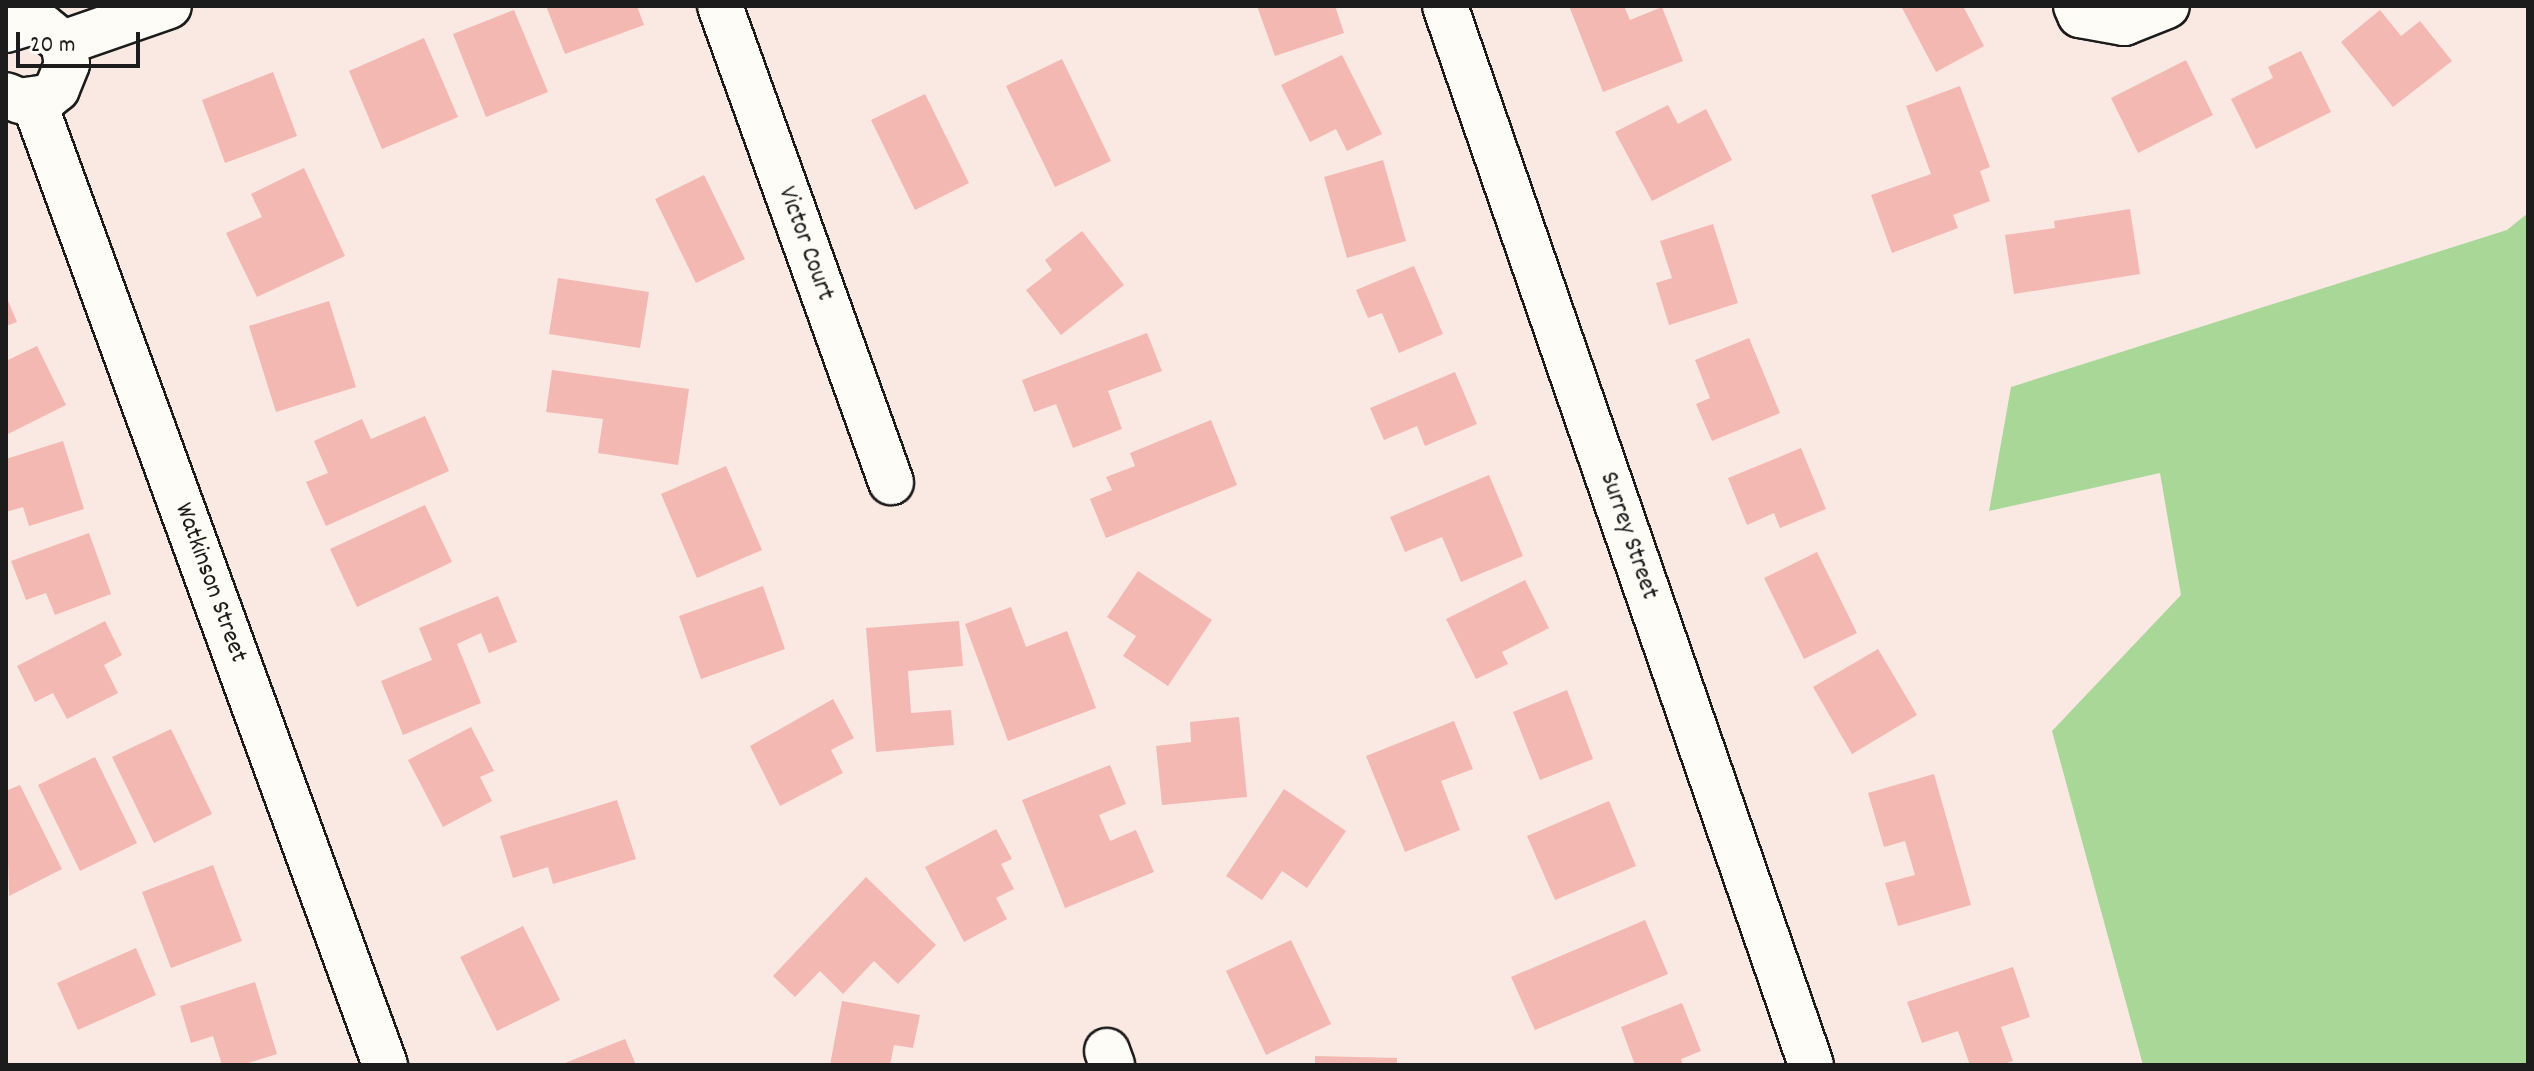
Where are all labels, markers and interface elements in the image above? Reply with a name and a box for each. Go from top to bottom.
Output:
scale bar [20,16,144,66]
text: 20 m [30,29,76,63]
street label: Victor Court [770,183,840,305]
street label: Surrey Street [1592,468,1664,604]
street label: Watkinson Street [167,499,253,667]

